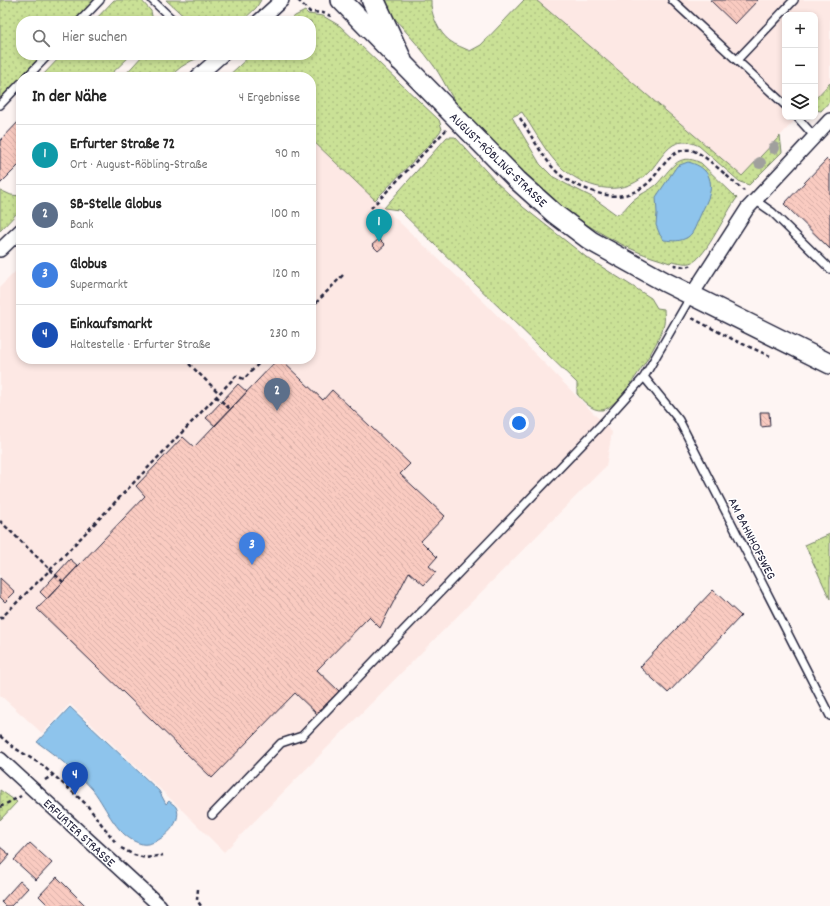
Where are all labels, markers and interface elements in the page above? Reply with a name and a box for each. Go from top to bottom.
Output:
map controls [782,12,818,120]
button: + [782,12,818,48]
search box [16,16,316,60]
icon: search [30,27,52,49]
text: Hier suchen [62,27,127,49]
button: − [782,48,818,84]
button: layers [782,84,818,120]
text: In der Nähe [32,86,107,110]
text: 4 Ergebnisse [239,89,300,108]
street label: AUGUST-RÖBLING-STRASSE [444,109,551,213]
text: Erfurter Straße 72 [70,134,175,156]
text: 1 [44,145,46,164]
text: 90 m [275,145,300,164]
text: Ort · August-Röbling-Straße [70,156,207,175]
text: SB-Stelle Globus [70,194,162,216]
text: 2 [42,205,48,224]
text: 100 m [271,205,300,224]
pin: 1 [366,209,392,242]
text: Bank [70,216,94,235]
text: Globus [70,254,107,276]
text: 3 [42,265,48,284]
text: 120 m [272,265,300,284]
text: Supermarkt [70,276,128,295]
text: Einkaufsmarkt [70,314,152,336]
text: 4 [42,325,48,344]
text: 230 m [270,325,300,344]
text: Haltestelle · Erfurter Straße [70,336,211,355]
pin: 2 [264,378,290,411]
your location [509,413,529,433]
street label: AM BAHNHOFSWEG [722,495,780,583]
pin: 3 [239,532,265,565]
pin: 4 [62,762,88,795]
street label: ERFURTER STRASSE [38,795,119,872]

